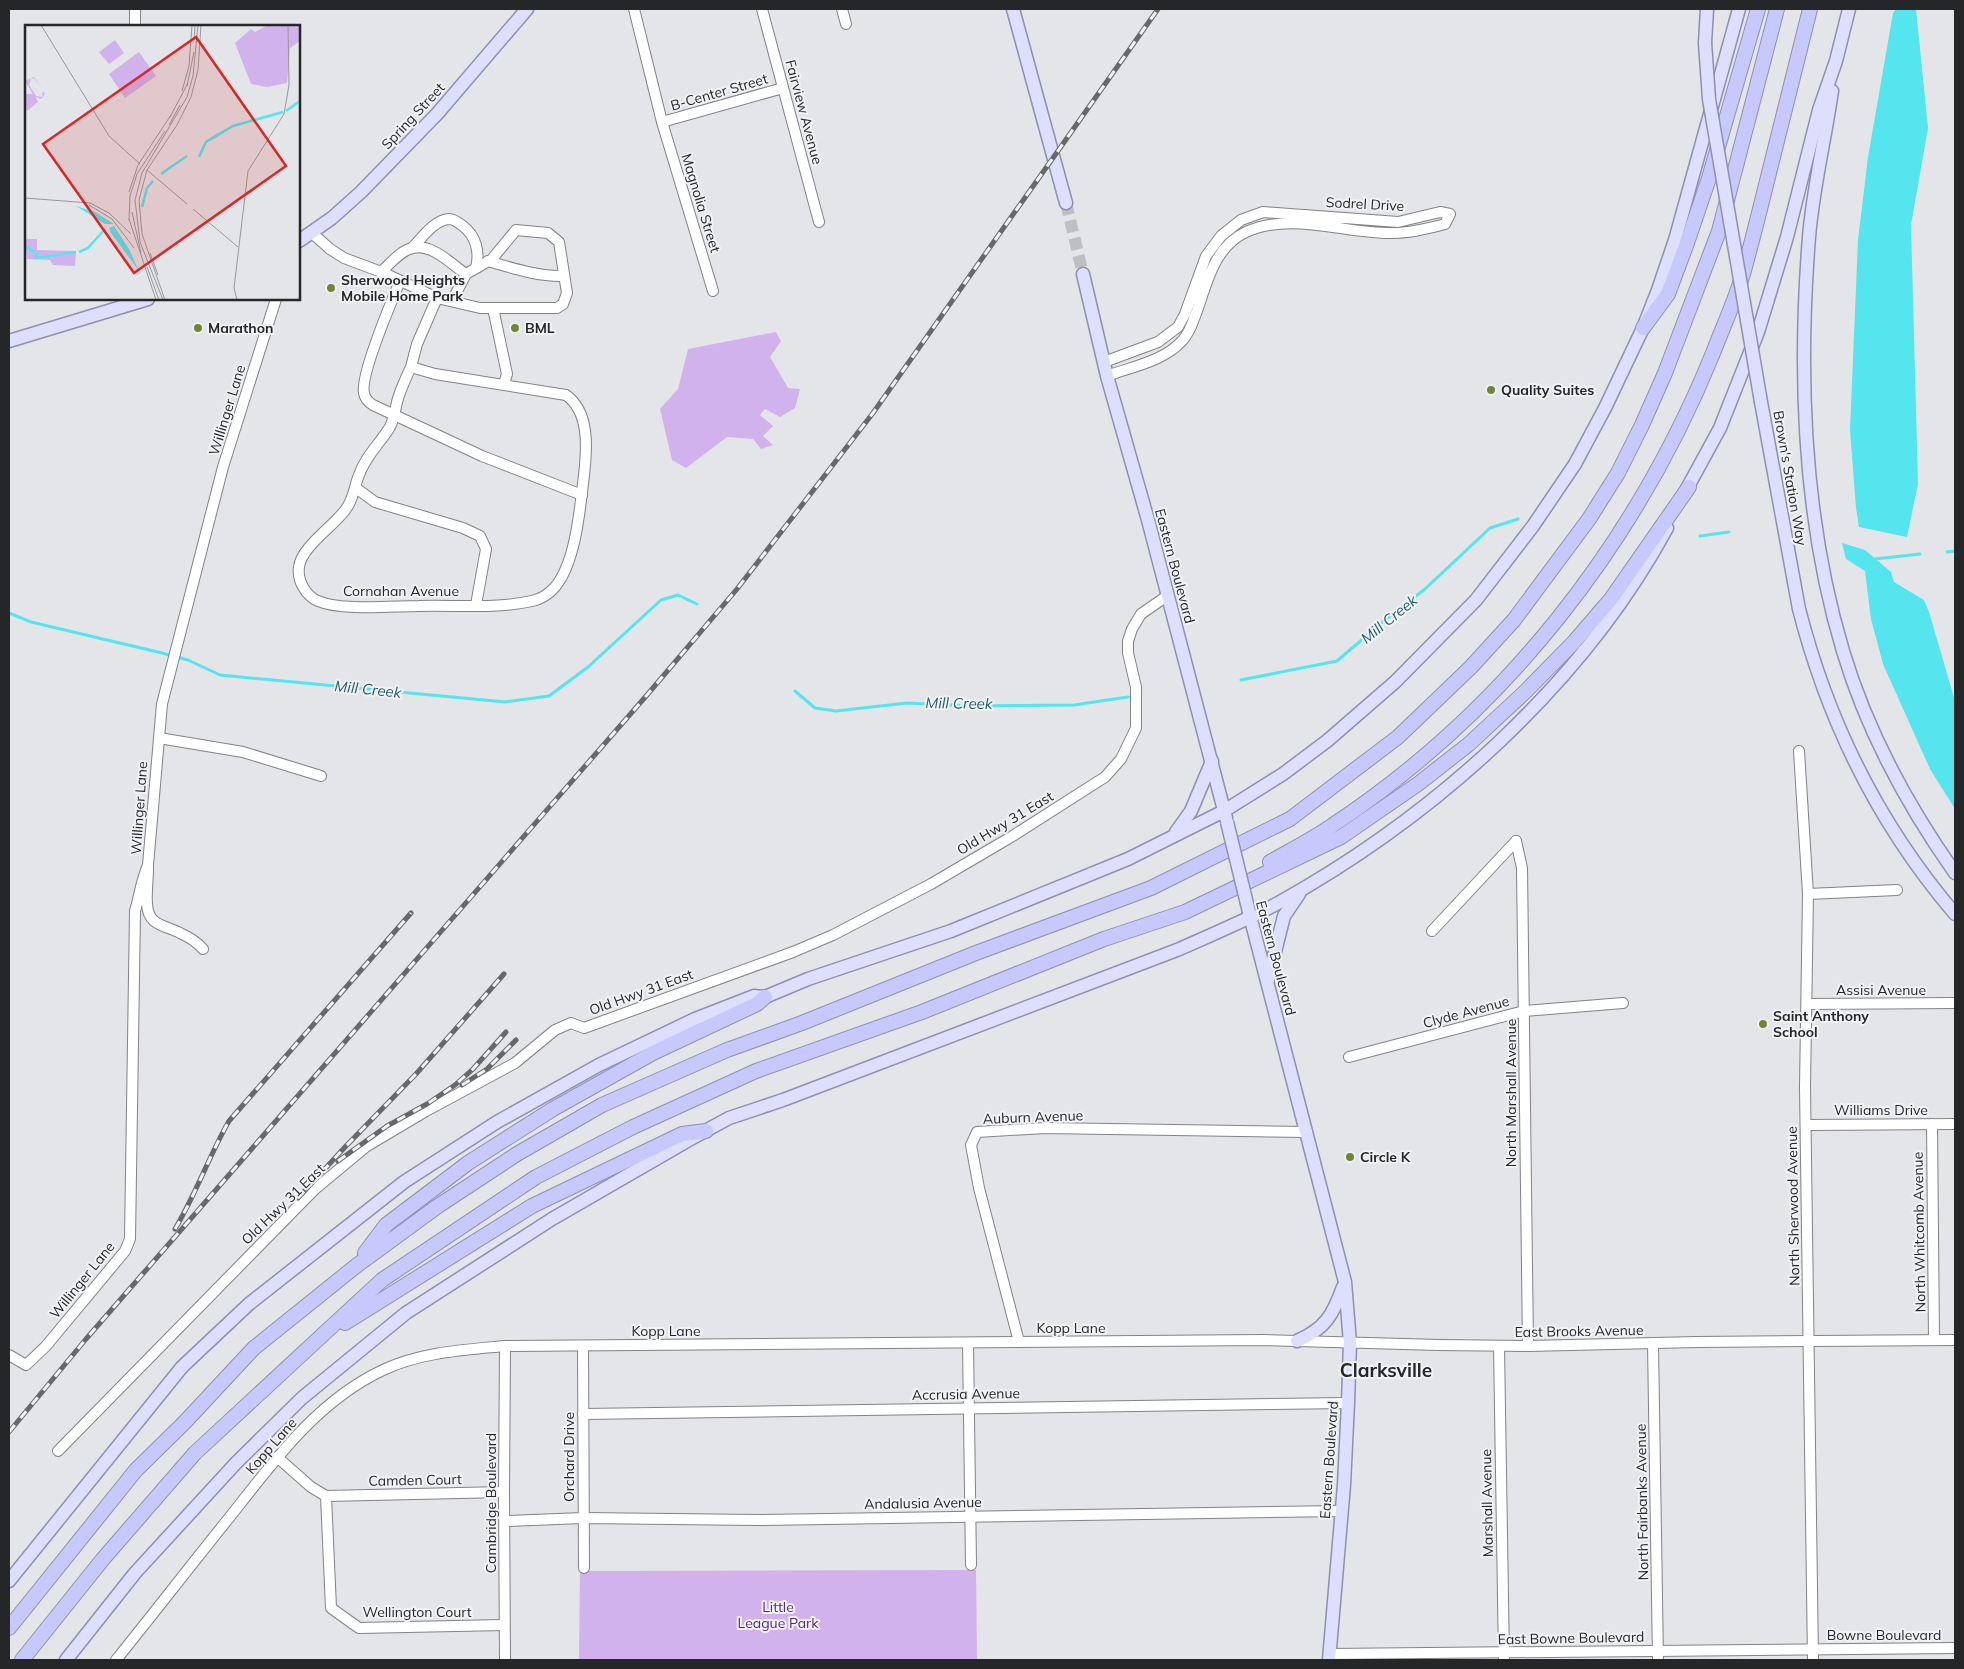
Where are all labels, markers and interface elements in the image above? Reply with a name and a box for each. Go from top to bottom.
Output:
inset map [25,25,300,300]
street label: Fairview Avenue [781,58,827,166]
street label: B-Center Street [668,69,770,114]
street label: Spring Street [378,79,448,153]
street label: Magnolia Street [677,151,725,255]
street label: Sodrel Drive [1325,193,1405,215]
place label: Sherwood Heights Mobile Home Park [341,271,465,305]
marker: Sherwood Heights Mobile Home Park [325,282,337,294]
place label: Marathon [208,319,273,337]
place label: BML [525,319,555,337]
marker: Marathon [192,322,204,334]
marker: BML [509,322,521,334]
street label: Willinger Lane [205,363,249,457]
place label: Quality Suites [1501,381,1594,399]
marker: Quality Suites [1485,384,1497,396]
street label: Brown's Station Way [1769,409,1811,548]
street label: Eastern Boulevard [1151,507,1199,625]
street label: Cornahan Avenue [343,582,459,600]
water label: Mill Creek [1357,590,1422,648]
water label: Mill Creek [334,676,404,702]
water label: Mill Creek [925,693,994,713]
street label: Willinger Lane [127,761,151,855]
street label: Old Hwy 31 East [954,787,1056,859]
street label: Eastern Boulevard [1252,899,1300,1017]
street label: Old Hwy 31 East [587,965,695,1019]
street label: Assisi Avenue [1836,981,1926,999]
street label: Clyde Avenue [1421,992,1511,1032]
place label: Saint Anthony School [1773,1007,1869,1041]
marker: Saint Anthony School [1757,1018,1769,1030]
street label: North Marshall Avenue [1502,1019,1520,1167]
street label: Williams Drive [1834,1101,1928,1119]
street label: Auburn Avenue [982,1106,1084,1128]
street label: North Sherwood Avenue [1783,1126,1803,1286]
place label: Circle K [1360,1148,1411,1166]
marker: Circle K [1344,1151,1356,1163]
street label: North Whitcomb Avenue [1909,1152,1929,1312]
street label: Old Hwy 31 East [238,1160,329,1248]
street label: Willinger Lane [46,1238,118,1322]
street label: Kopp Lane [1036,1319,1106,1337]
street label: East Brooks Avenue [1514,1321,1644,1341]
street label: Kopp Lane [631,1322,701,1340]
district label: Clarksville [1340,1358,1432,1382]
street label: Accrusia Avenue [912,1384,1020,1404]
street label: Eastern Boulevard [1316,1400,1342,1520]
street label: Orchard Drive [560,1412,578,1502]
street label: Kopp Lane [242,1414,300,1478]
street label: North Fairbanks Avenue [1632,1424,1652,1580]
street label: Cambridge Boulevard [482,1433,500,1573]
street label: Marshall Avenue [1477,1449,1497,1557]
street label: Camden Court [368,1470,462,1490]
street label: Andalusia Avenue [864,1493,982,1513]
park label: Little League Park [738,1598,819,1632]
street label: Wellington Court [362,1603,472,1621]
street label: Bowne Boulevard [1827,1626,1941,1644]
street label: East Bowne Boulevard [1498,1628,1644,1648]

